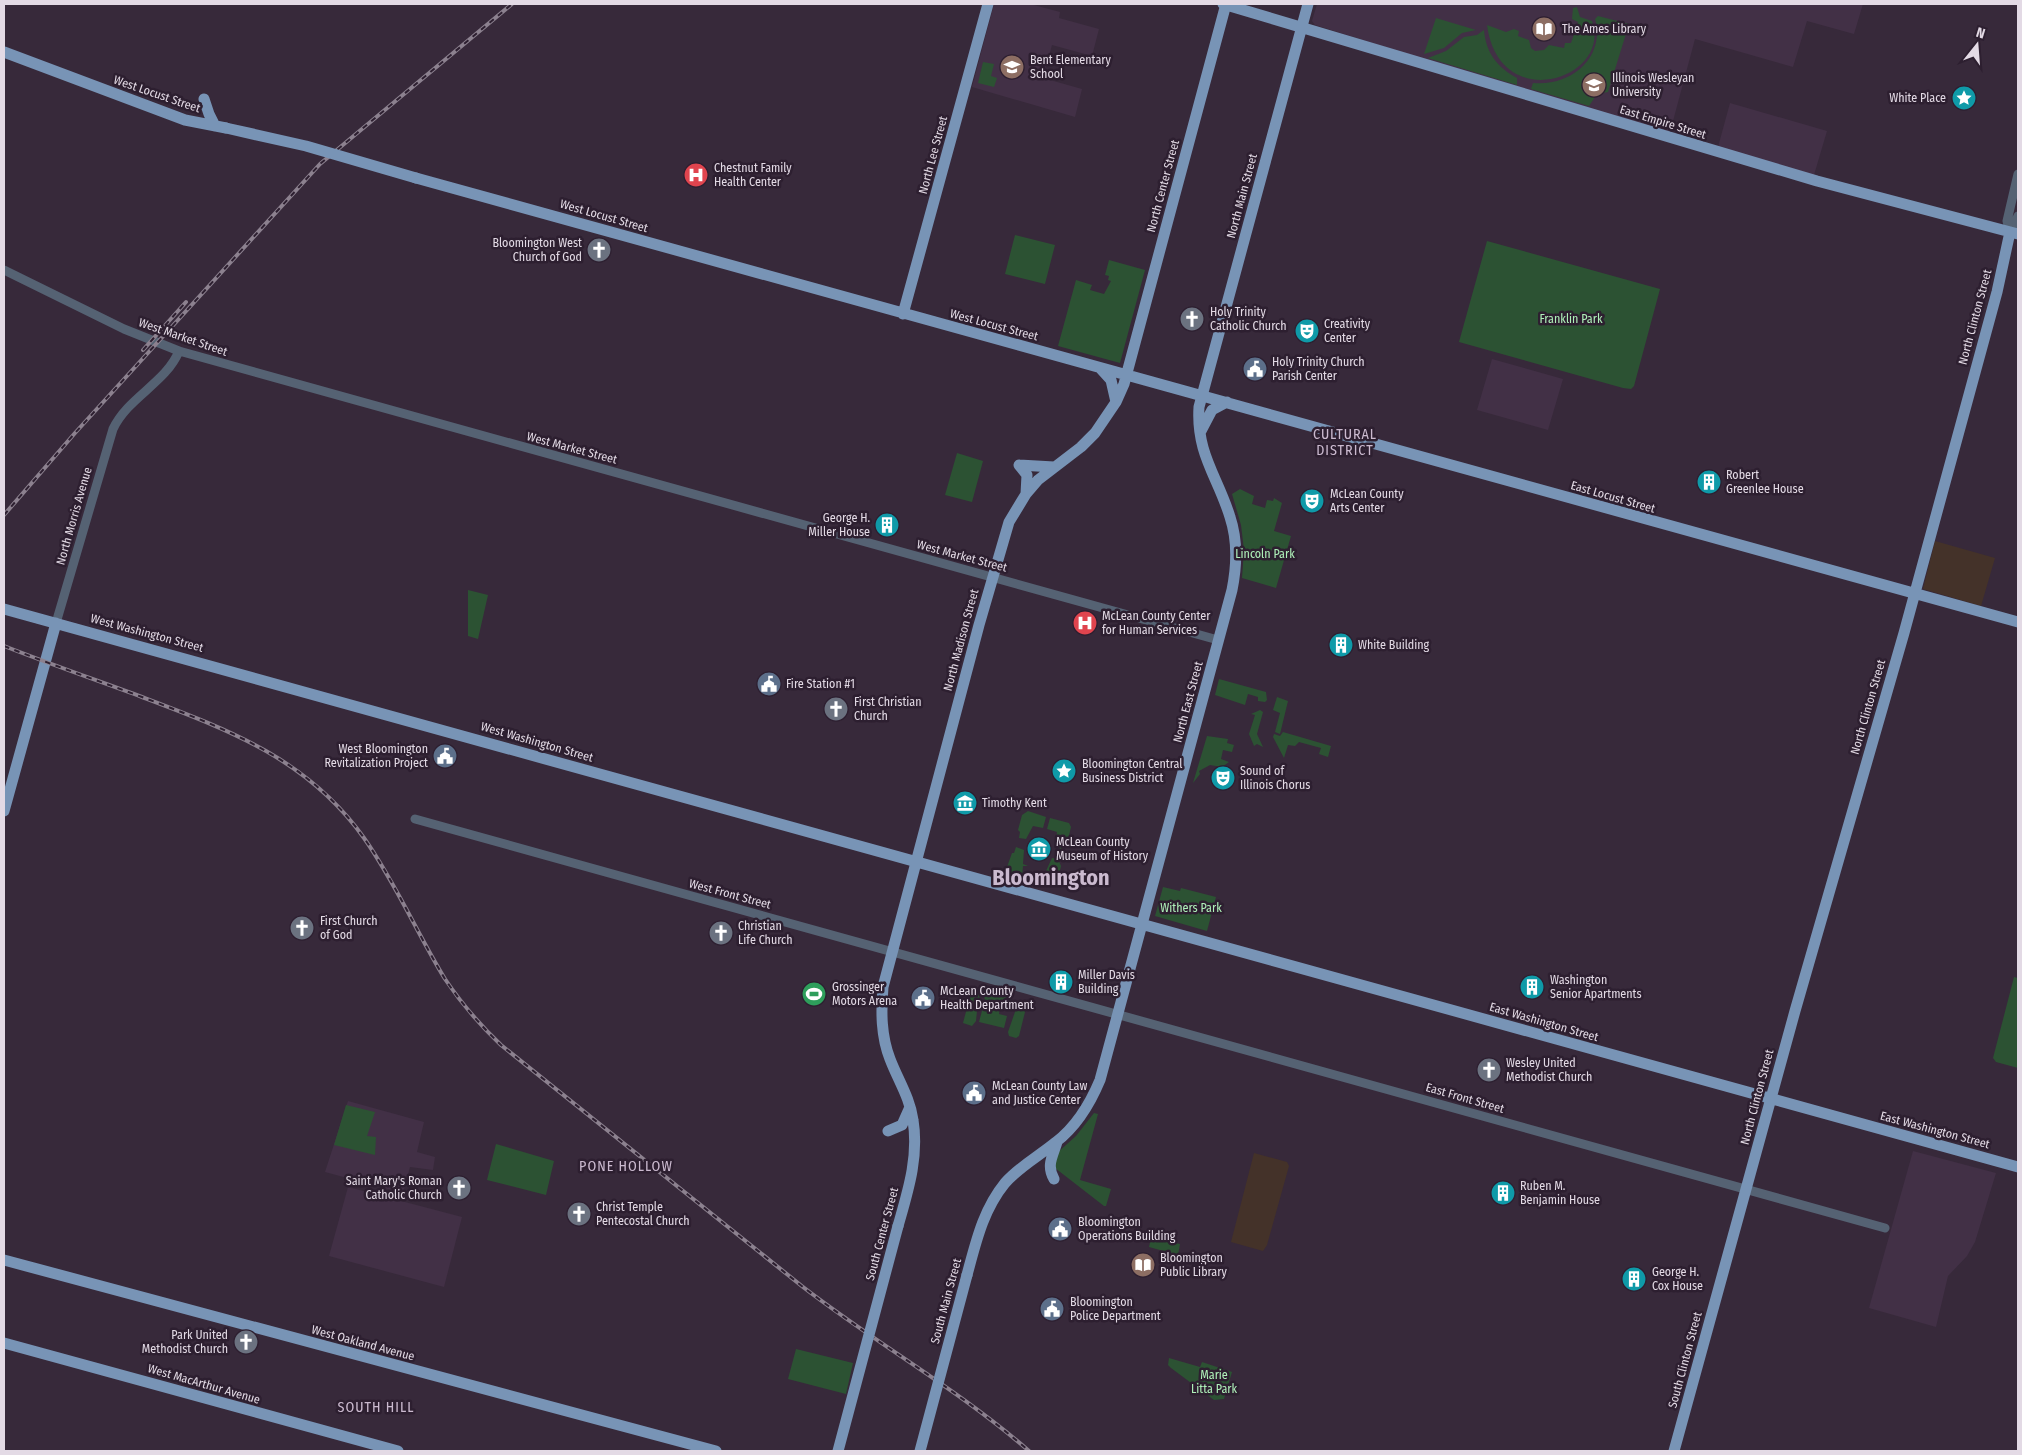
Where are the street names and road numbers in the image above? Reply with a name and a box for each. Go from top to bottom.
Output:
street label: West Locust Street [112,73,202,115]
street label: East Empire Street [1618,102,1708,142]
street label: North Lee Street [916,114,950,195]
street label: North Center Street [1144,138,1182,234]
street label: North Main Street [1224,152,1260,240]
street label: West Locust Street [558,197,650,235]
street label: North Clinton Street [1956,268,1994,366]
street label: West Locust Street [948,306,1040,344]
street label: West Market Street [137,315,229,359]
street label: West Market Street [525,429,619,467]
street label: North Morris Avenue [53,465,95,567]
street label: East Locust Street [1569,478,1657,516]
street label: West Market Street [915,537,1009,575]
street label: North Madison Street [941,587,981,692]
street label: West Washington Street [89,611,205,655]
street label: North Clinton Street [1848,658,1888,756]
street label: North East Street [1170,660,1206,744]
street label: West Washington Street [479,719,595,765]
street label: West Front Street [687,876,773,912]
street label: East Washington Street [1488,1000,1600,1044]
street label: North Clinton Street [1738,1048,1776,1146]
street label: East Front Street [1424,1080,1506,1116]
street label: East Washington Street [1879,1109,1991,1151]
street label: South Center Street [863,1186,901,1282]
street label: South Main Street [928,1257,964,1345]
street label: South Clinton Street [1665,1310,1705,1410]
street label: West Oakland Avenue [310,1322,416,1364]
street label: West MacArthur Avenue [146,1361,262,1407]

